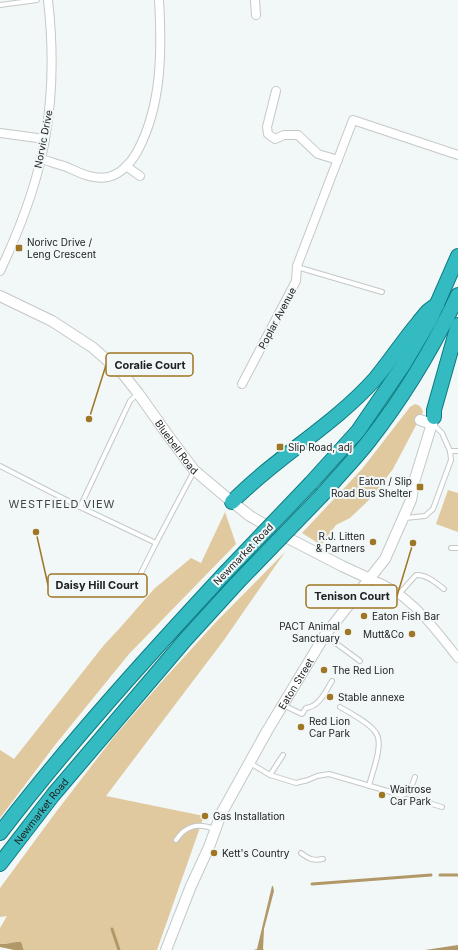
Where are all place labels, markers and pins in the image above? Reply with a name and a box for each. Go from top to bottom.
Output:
place label: Norivc Drive / Leng Crescent [27,236,97,260]
marker: Norivc Drive / Leng Crescent [14,243,24,253]
callout: Coralie Court [106,353,193,376]
place label: Slip Road, adj [288,441,352,453]
marker: Slip Road, adj [275,442,285,452]
place label: Eaton / Slip Road Bus Shelter [331,475,412,499]
marker: Eaton / Slip Road Bus Shelter [415,482,425,492]
place label: R.J. Litten & Partners [316,530,365,554]
marker: R.J. Litten & Partners [368,537,378,547]
callout: Daisy Hill Court [48,574,147,597]
callout: Tenison Court [306,585,397,608]
place label: Eaton Fish Bar [372,610,440,622]
marker: Eaton Fish Bar [359,611,369,621]
place label: PACT Animal Sanctuary [279,620,340,644]
marker: PACT Animal Sanctuary [343,627,353,637]
place label: Mutt&Co [363,628,404,640]
marker: Mutt&Co [407,629,417,639]
place label: The Red Lion [332,664,394,676]
marker: The Red Lion [319,665,329,675]
place label: Stable annexe [338,691,405,703]
marker: Stable annexe [325,692,335,702]
place label: Red Lion Car Park [309,715,350,739]
marker: Red Lion Car Park [296,722,306,732]
place label: Waitrose Car Park [390,783,432,807]
marker: Waitrose Car Park [377,790,387,800]
place label: Gas Installation [213,810,285,822]
marker: Gas Installation [200,811,210,821]
place label: Kett's Country [222,847,290,859]
marker: Kett's Country [209,848,219,858]

